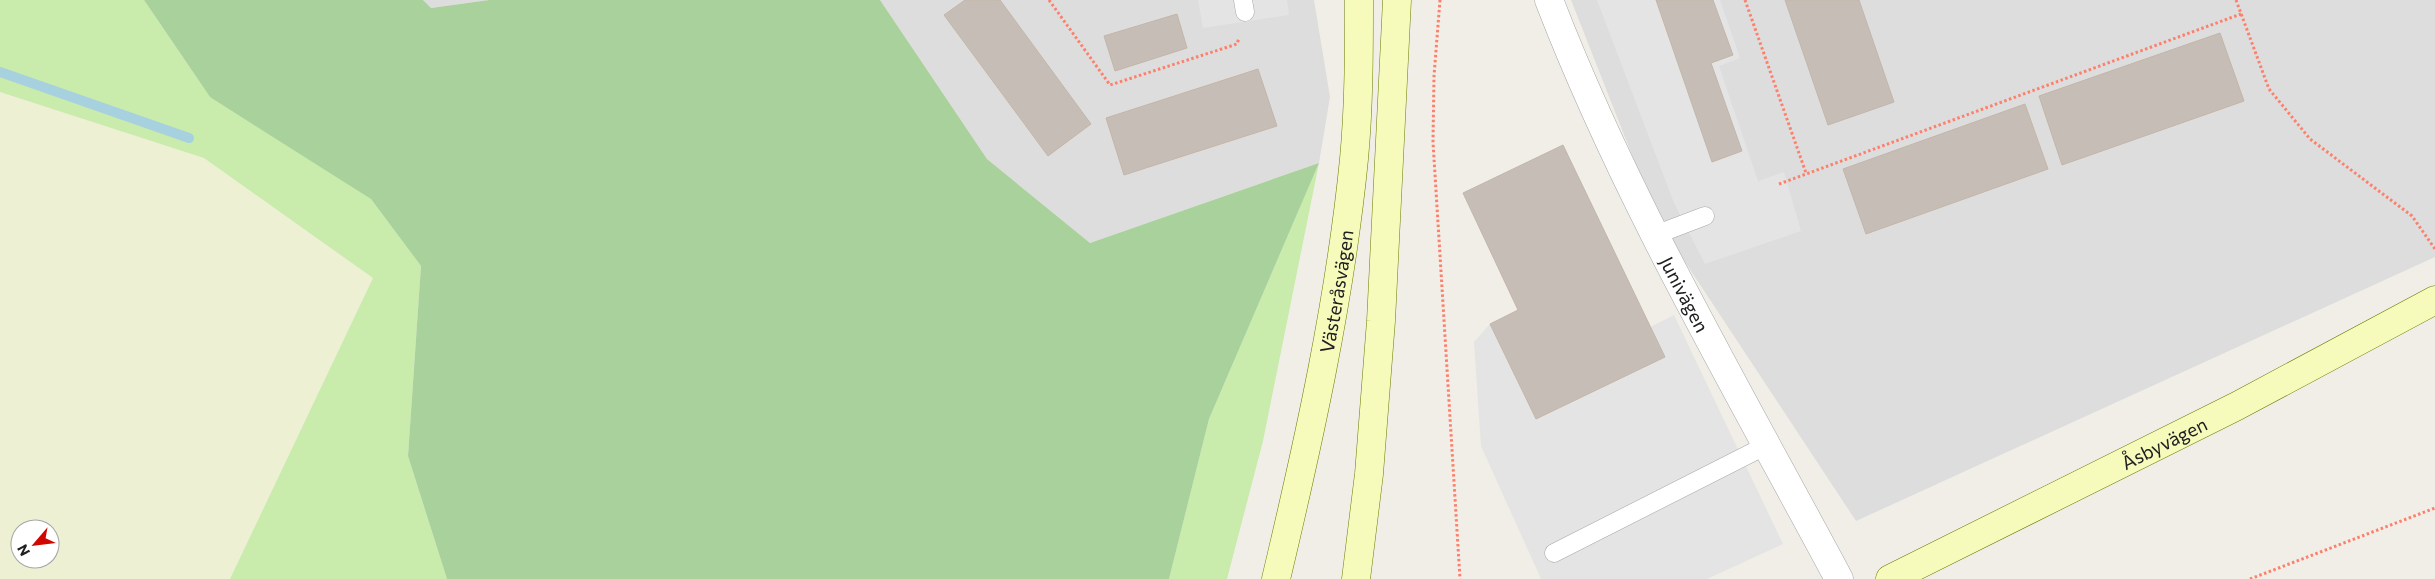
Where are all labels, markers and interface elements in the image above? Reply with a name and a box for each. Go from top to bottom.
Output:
street label: Västeråsvägen [1314,228,1357,355]
street label: Junivägen [1656,252,1714,336]
street label: Åsbyvägen [2117,411,2211,474]
north arrow [10,519,60,569]
text: N [13,542,33,559]

